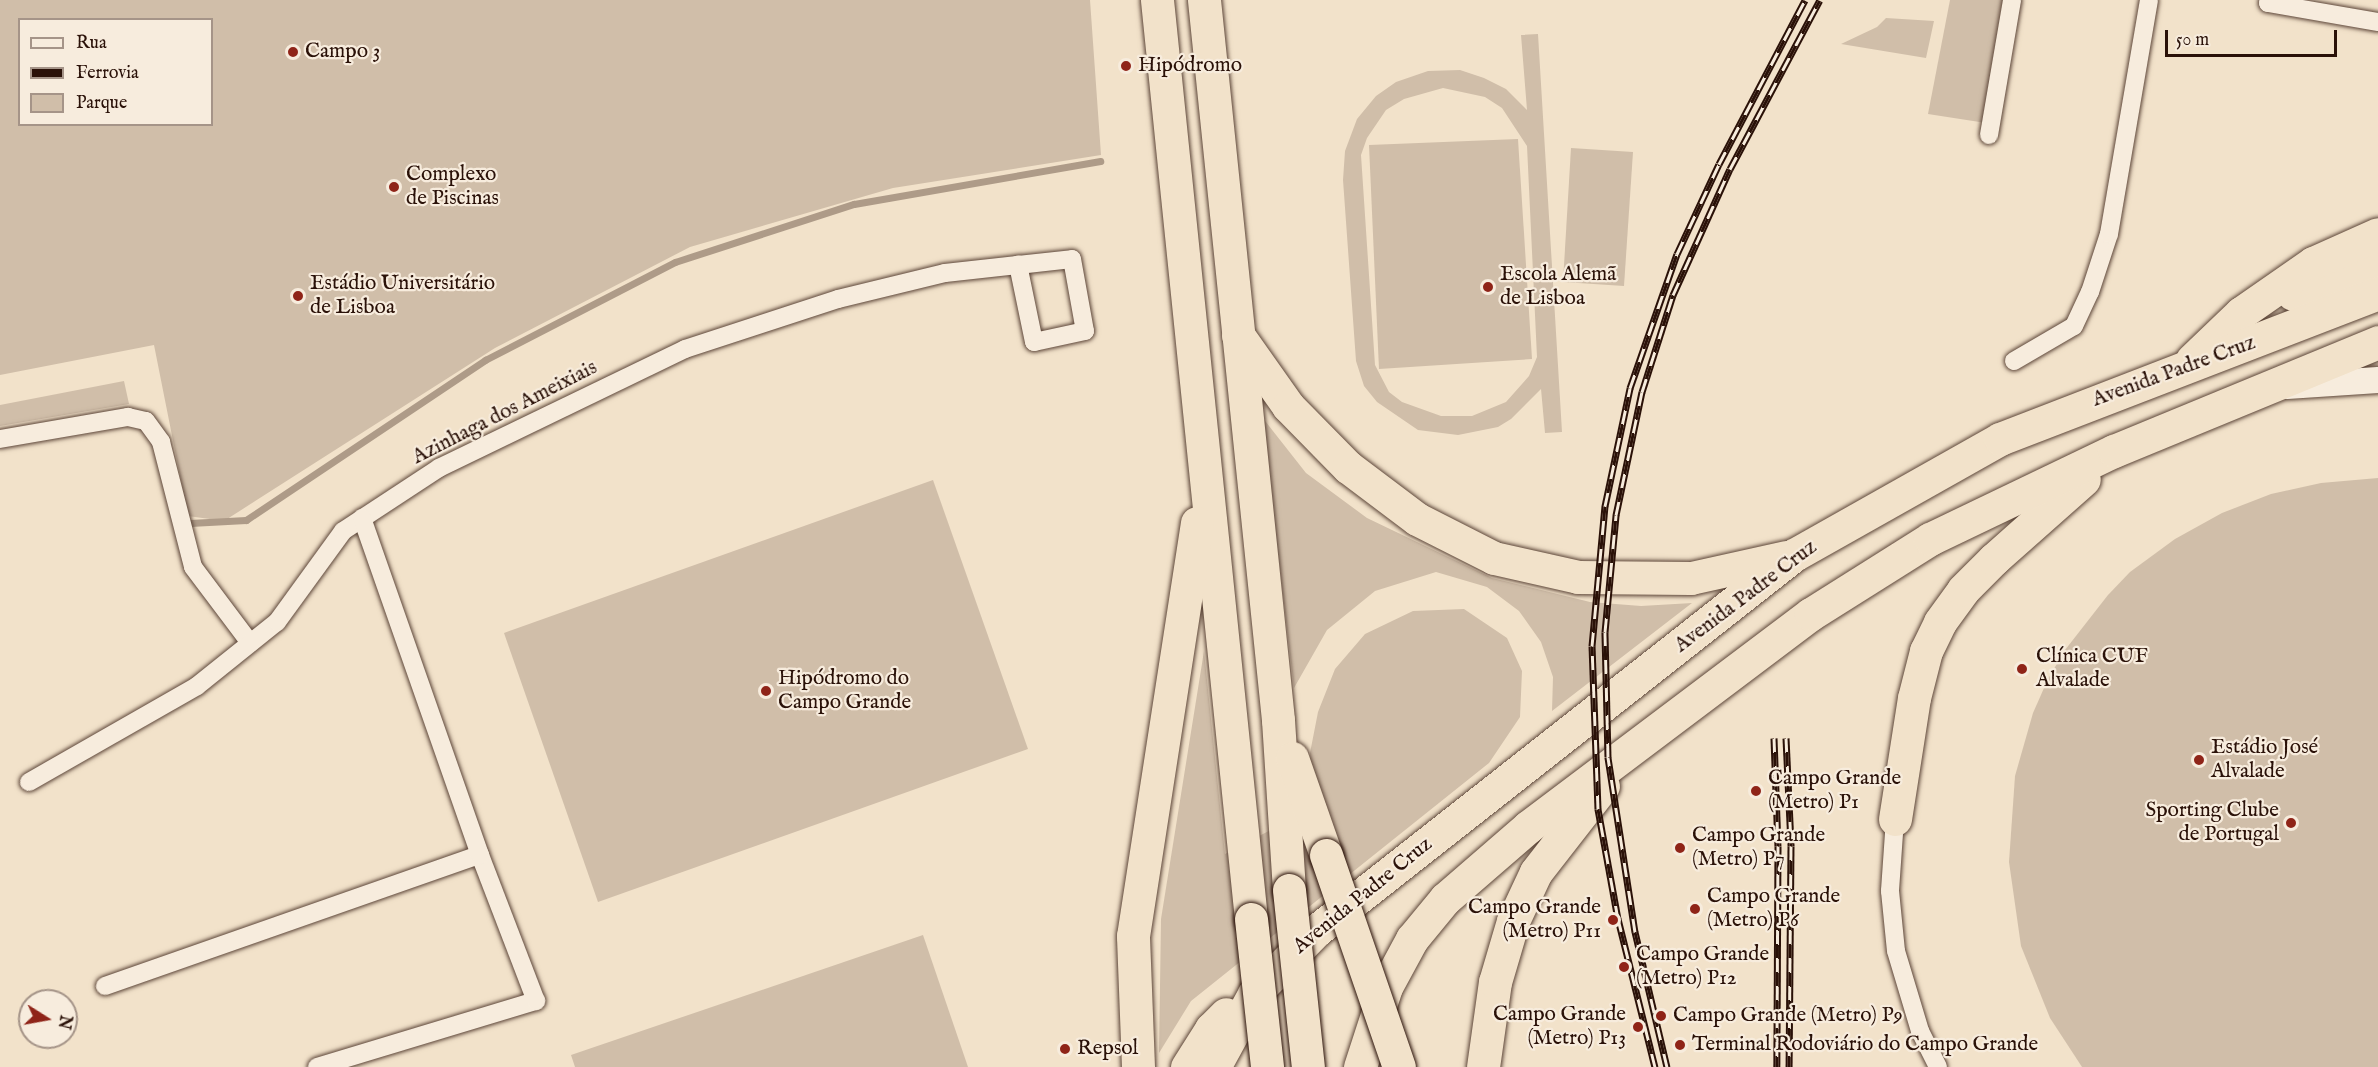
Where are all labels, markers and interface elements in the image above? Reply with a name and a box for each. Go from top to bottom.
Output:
legend [18,18,213,126]
scale bar [2168,18,2340,56]
text: 50 m [2176,29,2209,52]
text: Rua [76,32,107,55]
place label: Campo 3 [305,39,380,65]
marker: Campo 3 [286,45,300,59]
place label: Hipódromo [1138,53,1242,79]
marker: Hipódromo [1119,59,1133,73]
text: Ferrovia [76,62,139,85]
text: Parque [76,92,127,115]
place label: Complexo de Piscinas [406,162,499,212]
marker: Complexo de Piscinas [387,180,401,194]
place label: Escola Alemã de Lisboa [1500,262,1616,312]
place label: Estádio Universitário de Lisboa [310,271,495,321]
marker: Escola Alemã de Lisboa [1481,280,1495,294]
marker: Estádio Universitário de Lisboa [291,289,305,303]
street label: Avenida Padre Cruz [2089,331,2259,413]
street label: Azinhaga dos Ameixiais [408,355,602,471]
street label: Avenida Padre Cruz [1670,535,1822,659]
place label: Clínica CUF Alvalade [2036,644,2148,694]
marker: Clínica CUF Alvalade [2013,660,2031,678]
place label: Hipódromo do Campo Grande [778,666,911,716]
marker: Hipódromo do Campo Grande [759,684,773,698]
place label: Estádio José Alvalade [2211,735,2318,785]
marker: Estádio José Alvalade [2192,753,2206,767]
place label: Campo Grande (Metro) P1 [1768,766,1901,816]
marker: Campo Grande (Metro) P1 [1749,784,1763,798]
place label: Sporting Clube de Portugal [2145,798,2279,848]
marker: Sporting Clube de Portugal [2284,816,2298,830]
place label: Campo Grande (Metro) P7 [1692,823,1825,873]
street label: Avenida Padre Cruz [1288,832,1438,960]
marker: Campo Grande (Metro) P7 [1673,841,1687,855]
place label: Campo Grande (Metro) P6 [1707,884,1840,934]
place label: Campo Grande (Metro) P11 [1468,895,1601,945]
marker: Campo Grande (Metro) P6 [1688,902,1702,916]
marker: Campo Grande (Metro) P11 [1606,913,1620,927]
place label: Campo Grande (Metro) P12 [1636,942,1769,992]
marker: Campo Grande (Metro) P12 [1617,960,1631,974]
north arrow [18,989,78,1049]
place label: Campo Grande (Metro) P13 [1493,1002,1626,1052]
place label: Campo Grande (Metro) P9 [1673,1003,1903,1029]
marker: Campo Grande (Metro) P9 [1654,1009,1668,1023]
text: N [53,1013,75,1031]
marker: Campo Grande (Metro) P13 [1631,1020,1645,1034]
place label: Terminal Rodoviário do Campo Grande [1692,1032,2038,1058]
place label: Repsol [1077,1036,1138,1062]
marker: Terminal Rodoviário do Campo Grande [1673,1038,1687,1052]
marker: Repsol [1058,1042,1072,1056]

